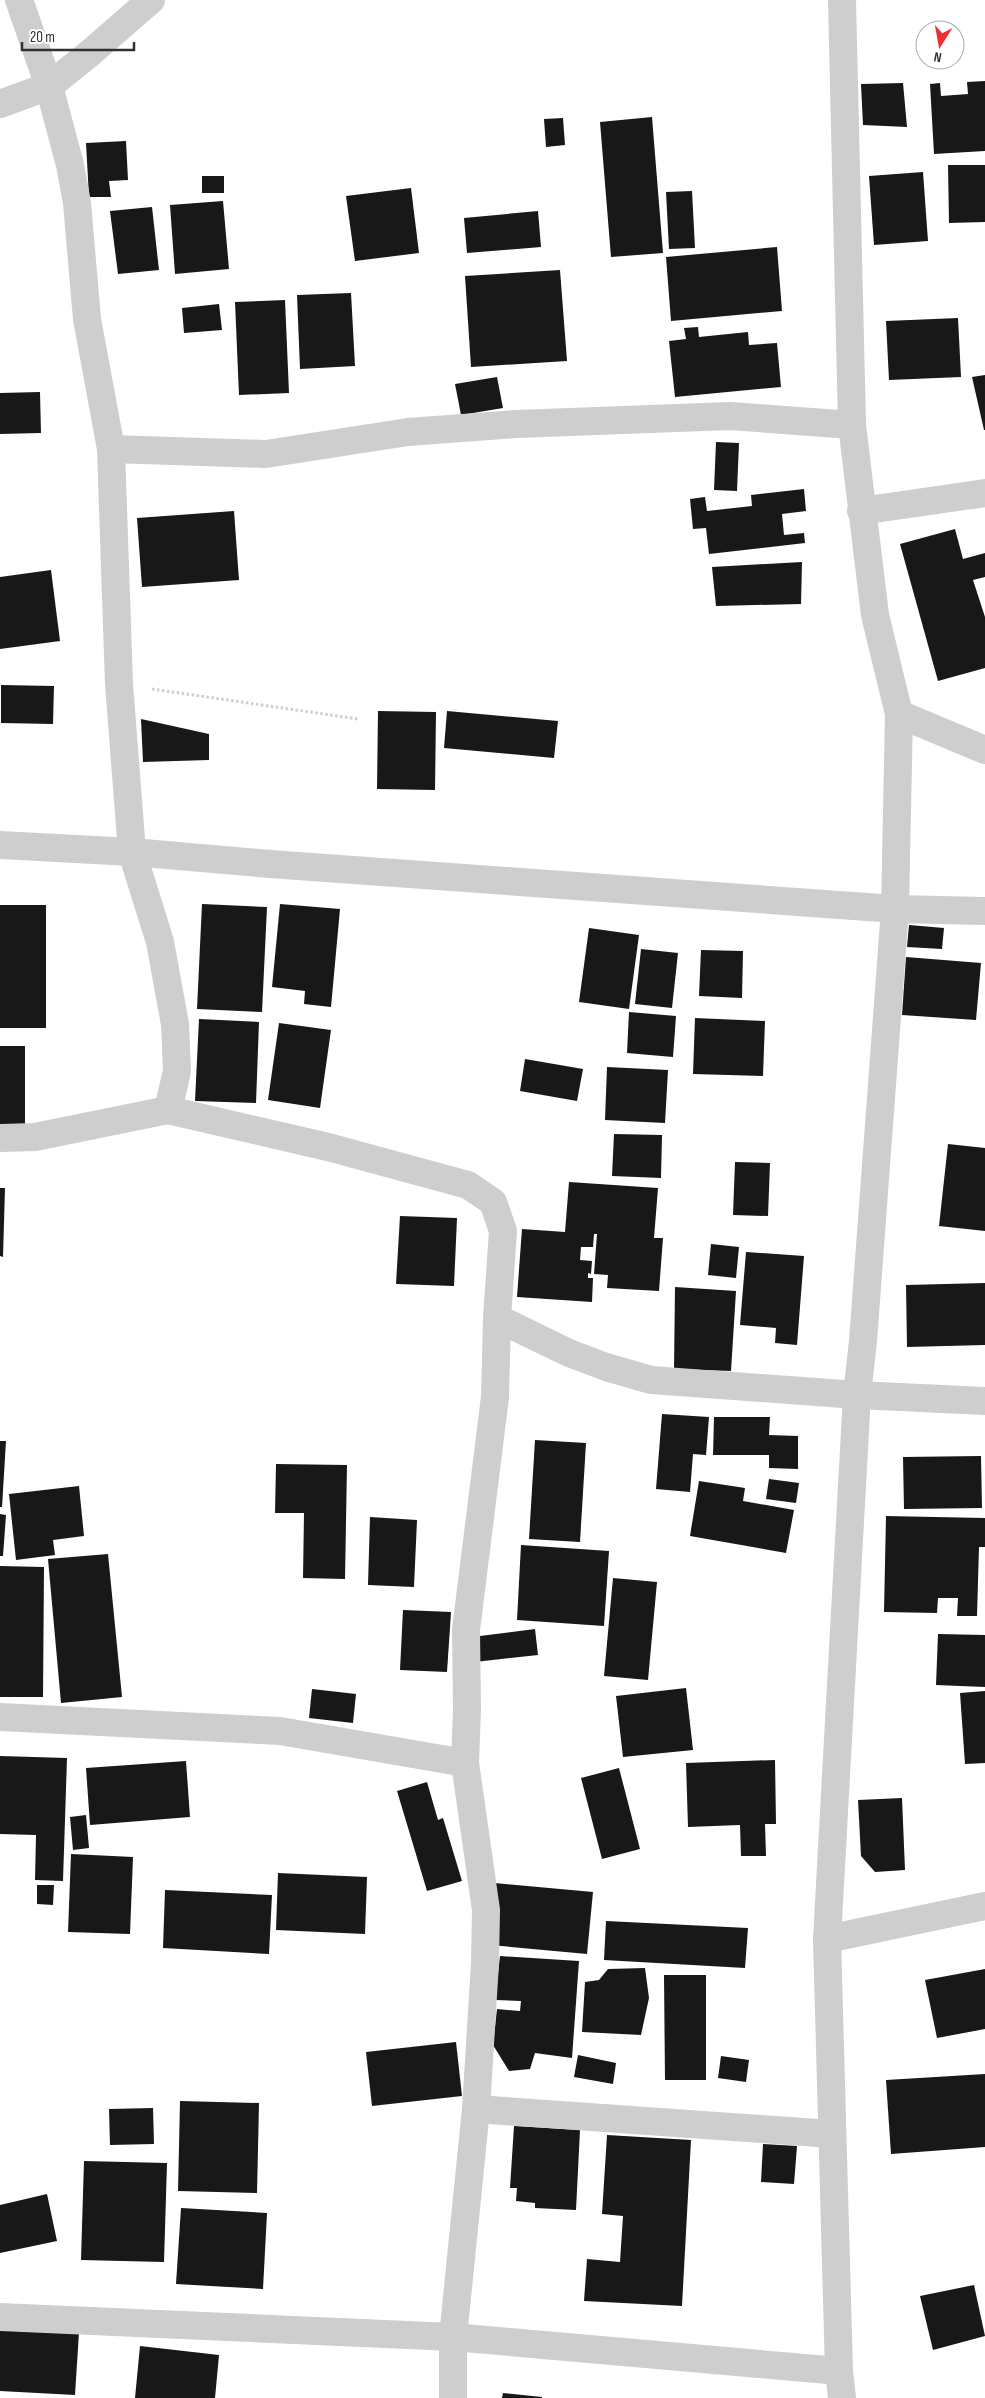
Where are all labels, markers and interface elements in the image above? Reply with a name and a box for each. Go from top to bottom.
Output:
scale bar [22,20,135,52]
north arrow [915,20,965,70]
text: 20 m [30,28,55,47]
text: N [932,48,943,66]

